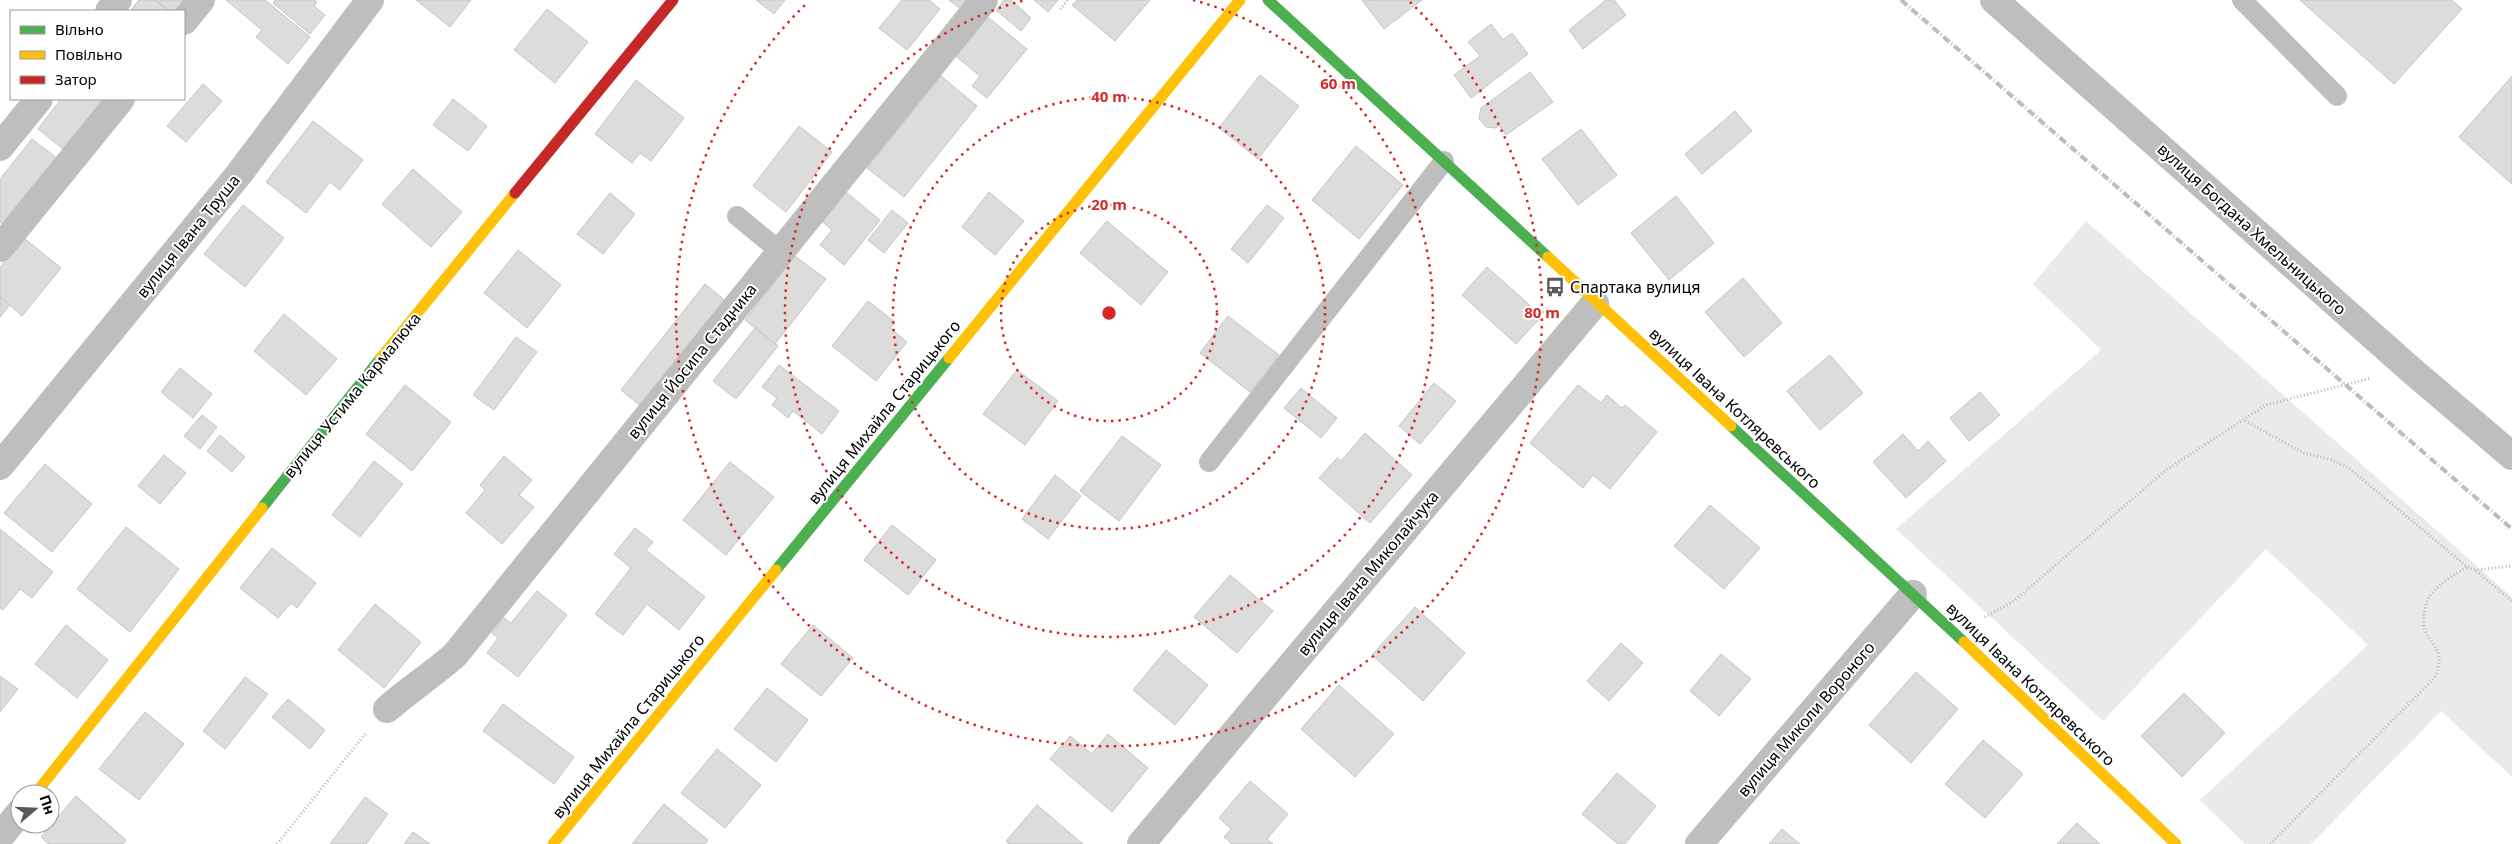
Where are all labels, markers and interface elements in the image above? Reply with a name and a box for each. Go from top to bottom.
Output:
legend [10,10,185,100]
text: Вільно [55,19,104,39]
text: Повільно [55,44,122,64]
text: Затор [55,69,97,89]
text: 60 m [1320,73,1356,93]
text: 40 m [1091,86,1127,106]
street label: вулиця Богдана Хмельницького [2153,138,2351,320]
street label: вулиця Івана Труша [131,170,245,302]
text: 20 m [1091,194,1127,214]
bus stop icon: Спартака вулиця [1544,276,1566,298]
place label: Спартака вулиця [1570,276,1701,298]
street label: вулиця Йосипа Стадника [622,279,762,443]
text: 80 m [1524,302,1560,322]
centre of rings [1100,304,1118,322]
street label: вулиця Устима Кармалюка [278,308,426,482]
street label: вулиця Михайла Старицького [803,315,965,509]
street label: вулиця Івана Котляревського [1645,323,1825,493]
street label: вулиця Івана Миколайчука [1292,486,1444,660]
street label: вулиця Івана Котляревського [1942,597,2120,771]
street label: вулиця Михайла Старицького [547,629,709,823]
street label: вулиця Миколи Вороного [1732,637,1880,801]
north arrow [10,784,60,834]
text: Пн [36,792,60,817]

